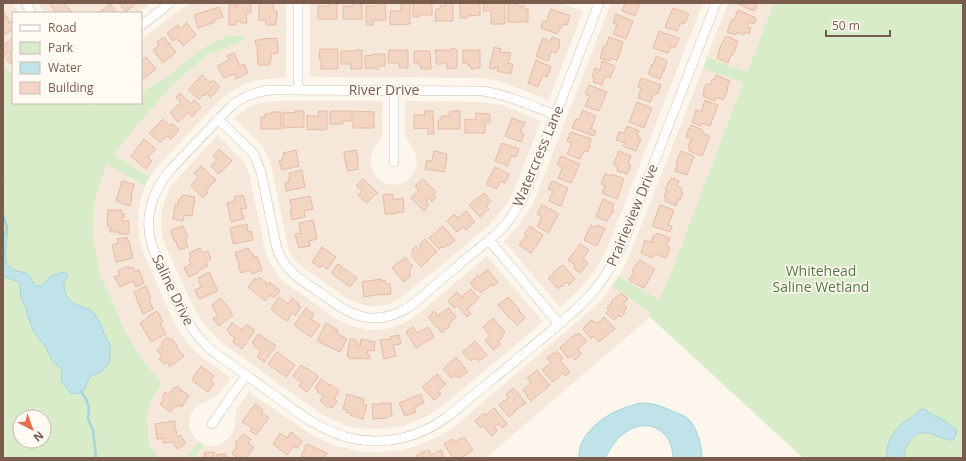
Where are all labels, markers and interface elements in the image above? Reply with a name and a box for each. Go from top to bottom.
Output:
legend [12,12,142,104]
scale bar [826,12,890,38]
text: 50 m [832,17,860,34]
text: Road [48,19,77,36]
text: Park [48,39,74,56]
text: Water [48,59,82,76]
text: Building [48,79,94,96]
street label: River Drive [349,80,419,99]
street label: Watercress Lane [508,102,567,209]
street label: Prairieview Drive [601,160,662,269]
street label: Saline Drive [148,251,199,329]
park label: Whitehead Saline Wetland [773,261,869,296]
north arrow [12,409,52,449]
text: N [31,428,47,446]

